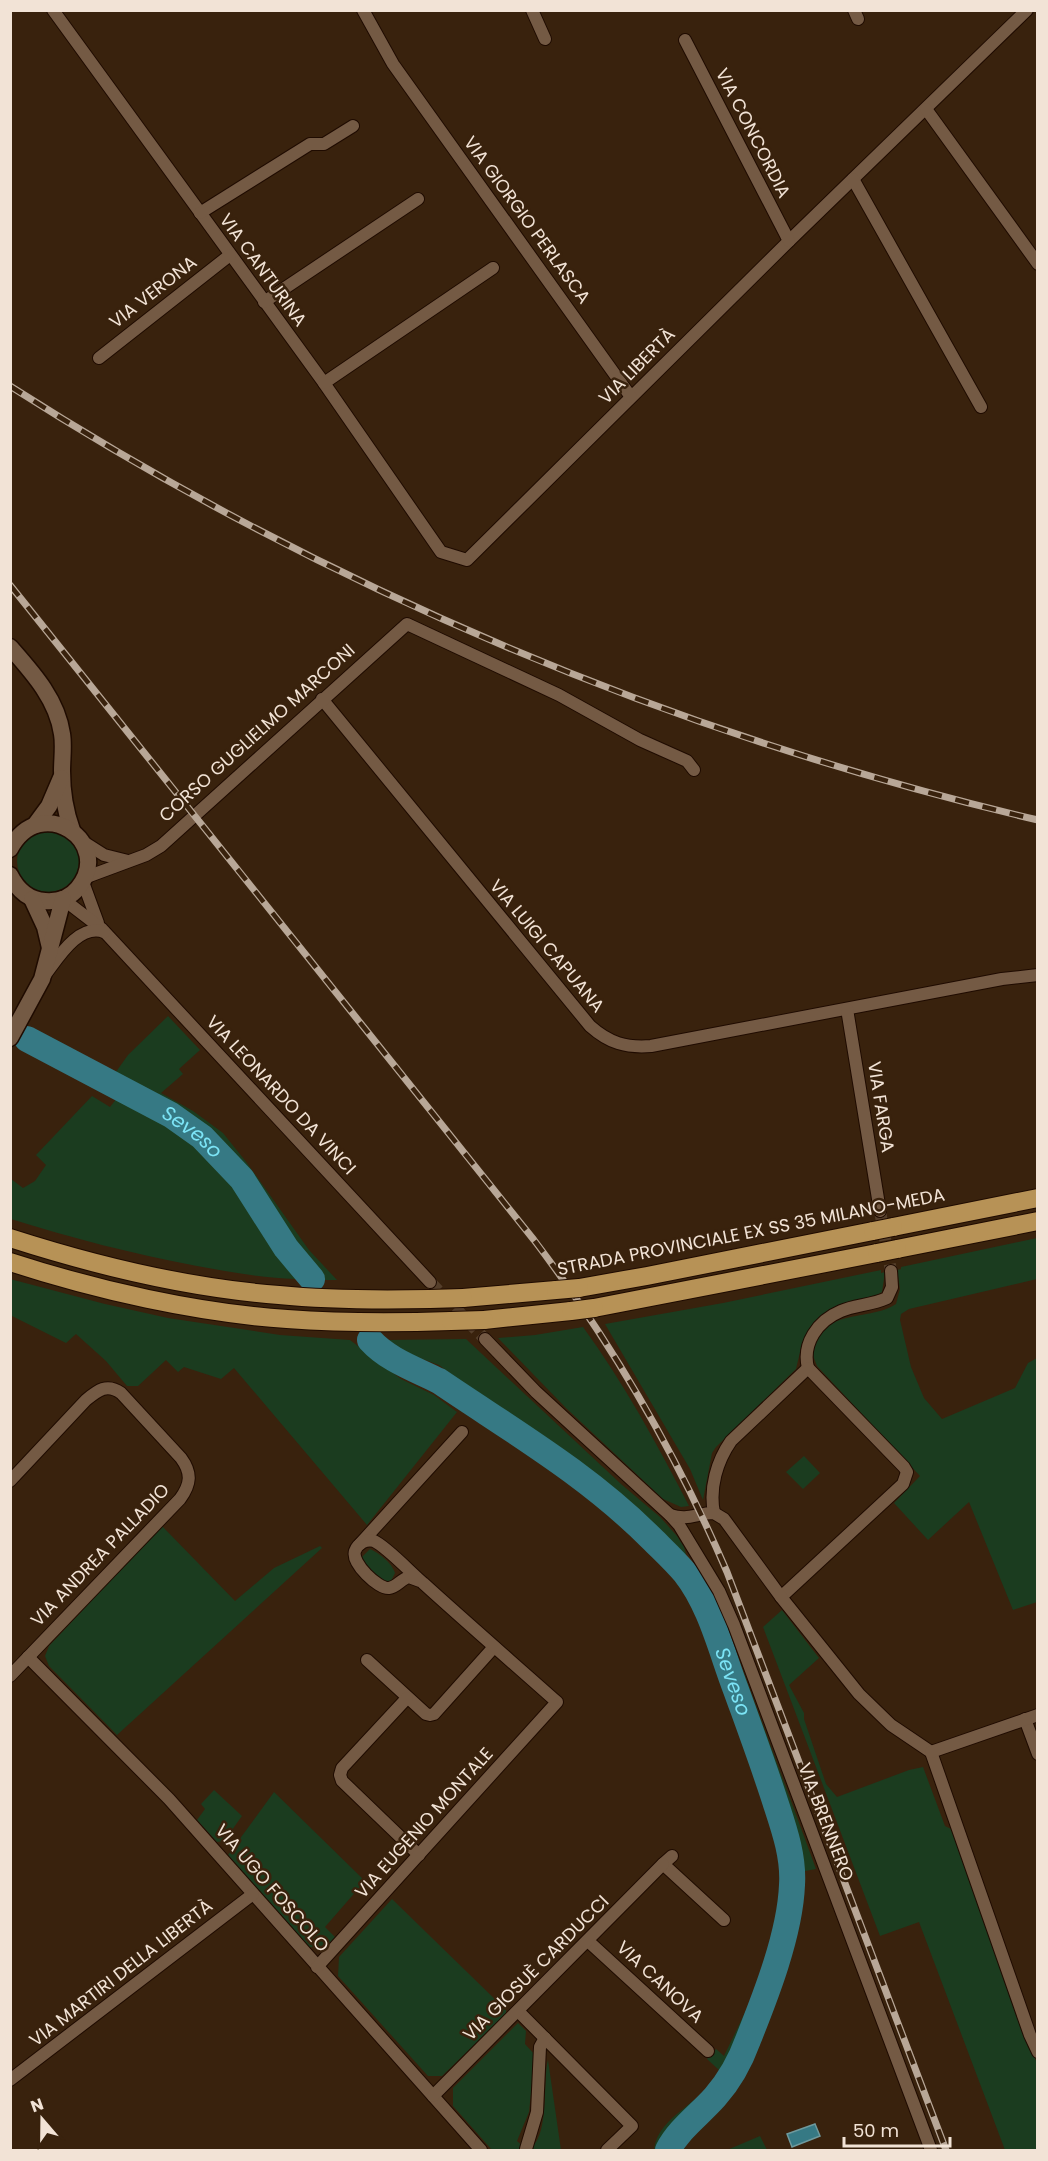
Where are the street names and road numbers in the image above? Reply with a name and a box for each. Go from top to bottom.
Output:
street label: VIA CONCORDIA [710,64,797,202]
street label: VIA GIORGIO PERLASCA [458,131,597,309]
street label: VIA CANTURINA [214,208,313,331]
street label: VIA VERONA [104,249,202,334]
street label: VIA LIBERTÀ [593,322,680,409]
street label: CORSO GUGLIELMO MARCONI [153,638,360,828]
street label: VIA LUIGI CAPUANA [484,874,611,1018]
street label: VIA LEONARDO DA VINCI [201,1010,362,1180]
street label: VIA FARGA [862,1060,901,1154]
street label: STRADA PROVINCIALE EX SS 35 MILANO-MEDA [555,1182,947,1281]
street label: VIA ANDREA PALLADIO [25,1478,175,1632]
street label: VIA EUGENIO MONTALE [349,1742,498,1904]
street label: VIA BRENNERO [793,1759,860,1884]
street label: VIA UGO FOSCOLO [210,1818,335,1957]
street label: VIA GIOSUÈ CARDUCCI [457,1889,614,2046]
street label: VIA MARTIRI DELLA LIBERTÀ [24,1893,218,2052]
street label: VIA CANOVA [611,1935,709,2029]

